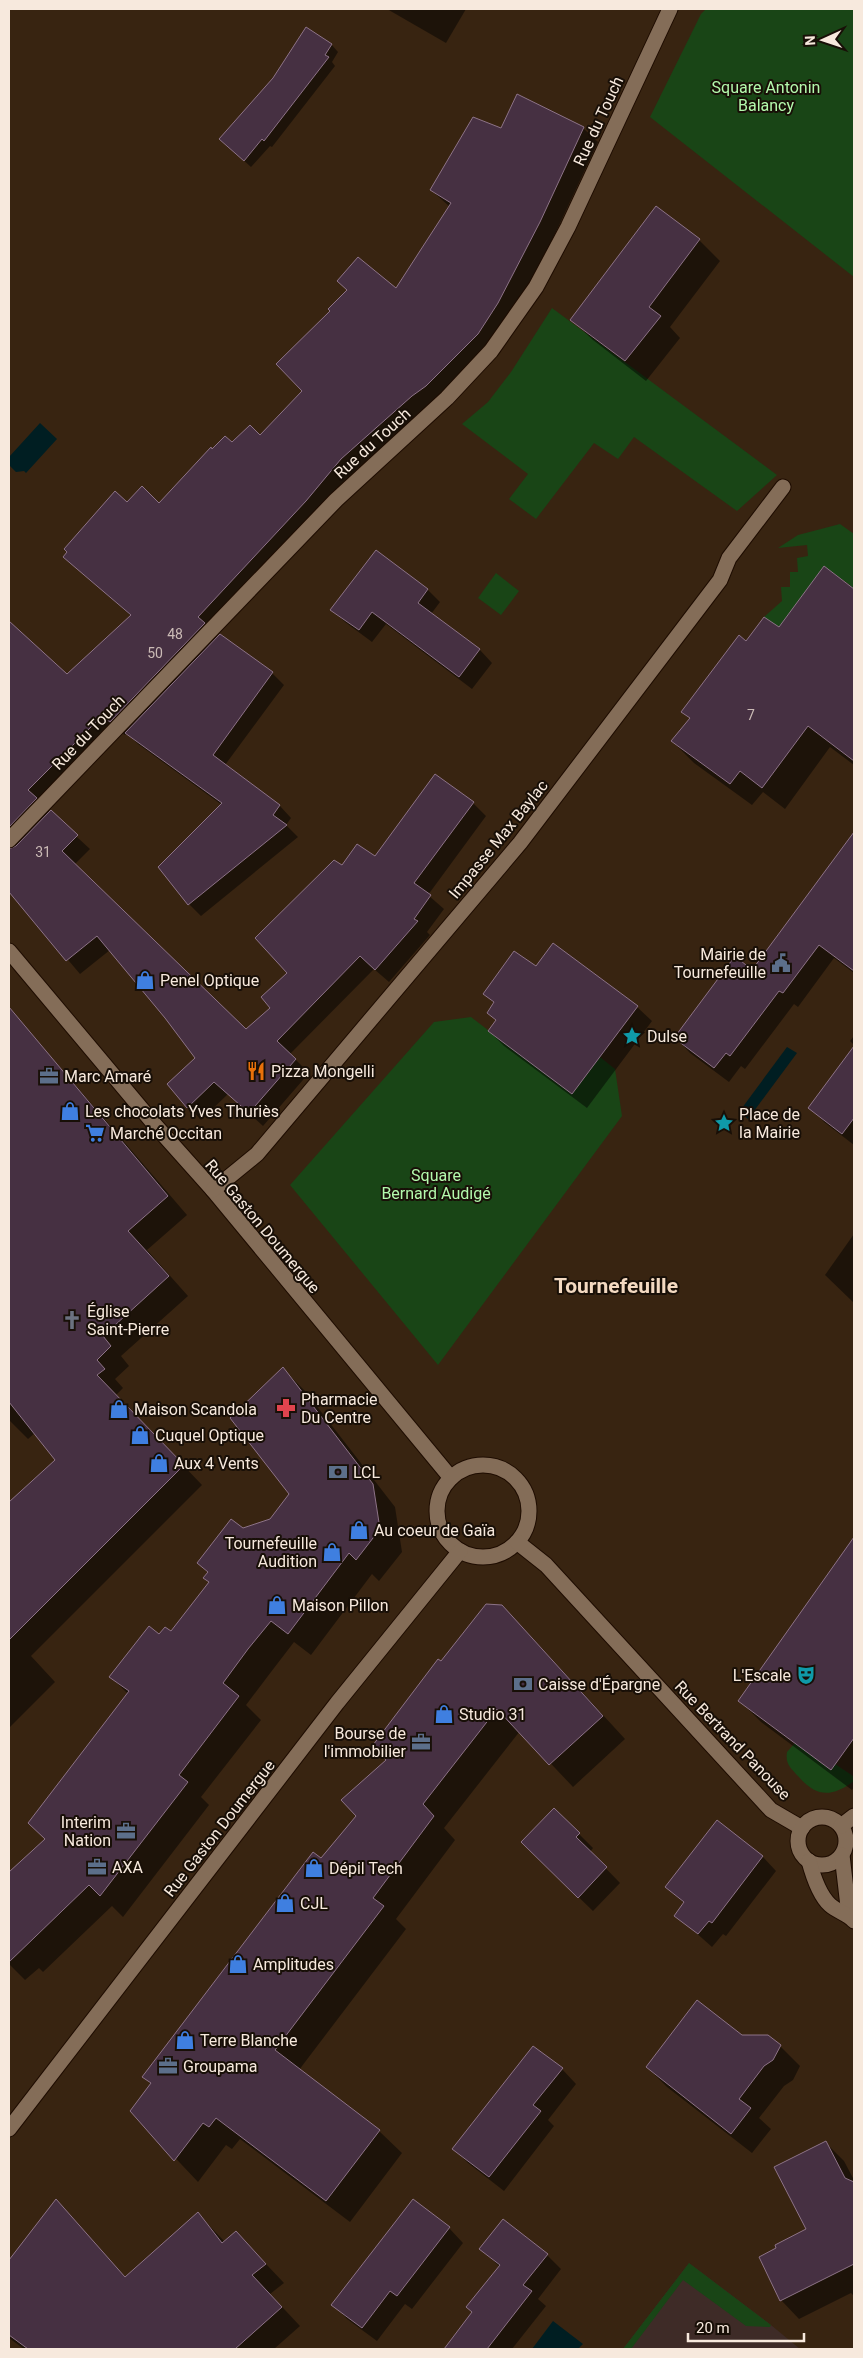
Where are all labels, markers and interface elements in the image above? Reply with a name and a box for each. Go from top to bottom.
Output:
north arrow [798,15,848,65]
text: N [802,35,818,46]
street label: Rue du Touch [569,73,627,169]
park label: Square Antonin Balancy [712,78,820,115]
street label: Rue du Touch [330,404,415,483]
house number: 48 [167,626,183,642]
house number: 50 [147,645,163,661]
street label: Rue du Touch [48,691,129,774]
house number: 7 [747,707,755,723]
street label: Impasse Max Baylac [445,776,552,902]
house number: 31 [35,844,51,860]
place label: Mairie de Tournefeuille [674,945,766,982]
public building icon: Mairie de Tournefeuille [770,952,792,974]
shop icon: Penel Optique [134,969,156,991]
place label: Penel Optique [160,971,259,990]
place icon: Dulse [621,1025,643,1047]
place label: Dulse [647,1027,687,1046]
restaurant icon: Pizza Mongelli [245,1060,267,1082]
place label: Pizza Mongelli [271,1062,375,1081]
office icon: Marc Amaré [38,1065,60,1087]
place label: Marc Amaré [64,1067,151,1086]
shop icon: Les chocolats Yves Thuriès [59,1100,81,1122]
place label: Les chocolats Yves Thuriès [85,1102,279,1121]
place label: Place de la Mairie [739,1105,800,1142]
place icon: Place de la Mairie [713,1112,735,1134]
supermarket icon: Marché Occitan [84,1122,106,1144]
place label: Marché Occitan [110,1124,222,1143]
street label: Rue Gaston Doumergue [201,1156,324,1297]
park label: Square Bernard Audigé [381,1166,491,1203]
district label: Tournefeuille [554,1274,678,1298]
place label: Église Saint-Pierre [87,1302,169,1339]
church icon: Église Saint-Pierre [61,1309,83,1331]
place label: Pharmacie Du Centre [301,1390,378,1427]
pharmacy icon: Pharmacie Du Centre [275,1397,297,1419]
shop icon: Maison Scandola [108,1398,130,1420]
place label: Maison Scandola [134,1400,257,1419]
shop icon: Cuquel Optique [129,1424,151,1446]
place label: Cuquel Optique [155,1426,264,1445]
shop icon: Aux 4 Vents [148,1452,170,1474]
place label: Aux 4 Vents [174,1454,259,1473]
bank icon: LCL [327,1461,349,1483]
place label: LCL [353,1463,381,1482]
shop icon: Au coeur de Gaïa [348,1519,370,1541]
place label: Au coeur de Gaïa [374,1521,495,1540]
place label: Tournefeuille Audition [225,1534,317,1571]
shop icon: Tournefeuille Audition [321,1541,343,1563]
shop icon: Maison Pillon [266,1594,288,1616]
place label: Maison Pillon [292,1596,388,1615]
theatre icon: L'Escale [795,1664,817,1686]
place label: L'Escale [733,1666,791,1685]
bank icon: Caisse d'Épargne [512,1673,534,1695]
place label: Caisse d'Épargne [538,1675,660,1694]
street label: Rue Bertrand Panouse [671,1677,795,1804]
shop icon: Studio 31 [433,1703,455,1725]
place label: Studio 31 [459,1705,527,1724]
place label: Bourse de l'immobilier [324,1724,407,1761]
office icon: Bourse de l'immobilier [410,1731,432,1753]
street label: Rue Gaston Doumergue [160,1756,279,1901]
place label: Interim Nation [61,1813,111,1850]
office icon: Interim Nation [115,1820,137,1842]
office icon: AXA [86,1856,108,1878]
shop icon: Dépil Tech [303,1857,325,1879]
place label: AXA [112,1858,143,1877]
place label: Dépil Tech [329,1859,403,1878]
shop icon: CJL [274,1892,296,1914]
place label: CJL [300,1894,328,1913]
shop icon: Amplitudes [227,1953,249,1975]
place label: Amplitudes [253,1955,334,1974]
shop icon: Terre Blanche [174,2029,196,2051]
place label: Terre Blanche [200,2031,297,2050]
office icon: Groupama [157,2055,179,2077]
place label: Groupama [183,2057,258,2076]
scale bar [688,2310,804,2342]
text: 20 m [696,2319,730,2337]

